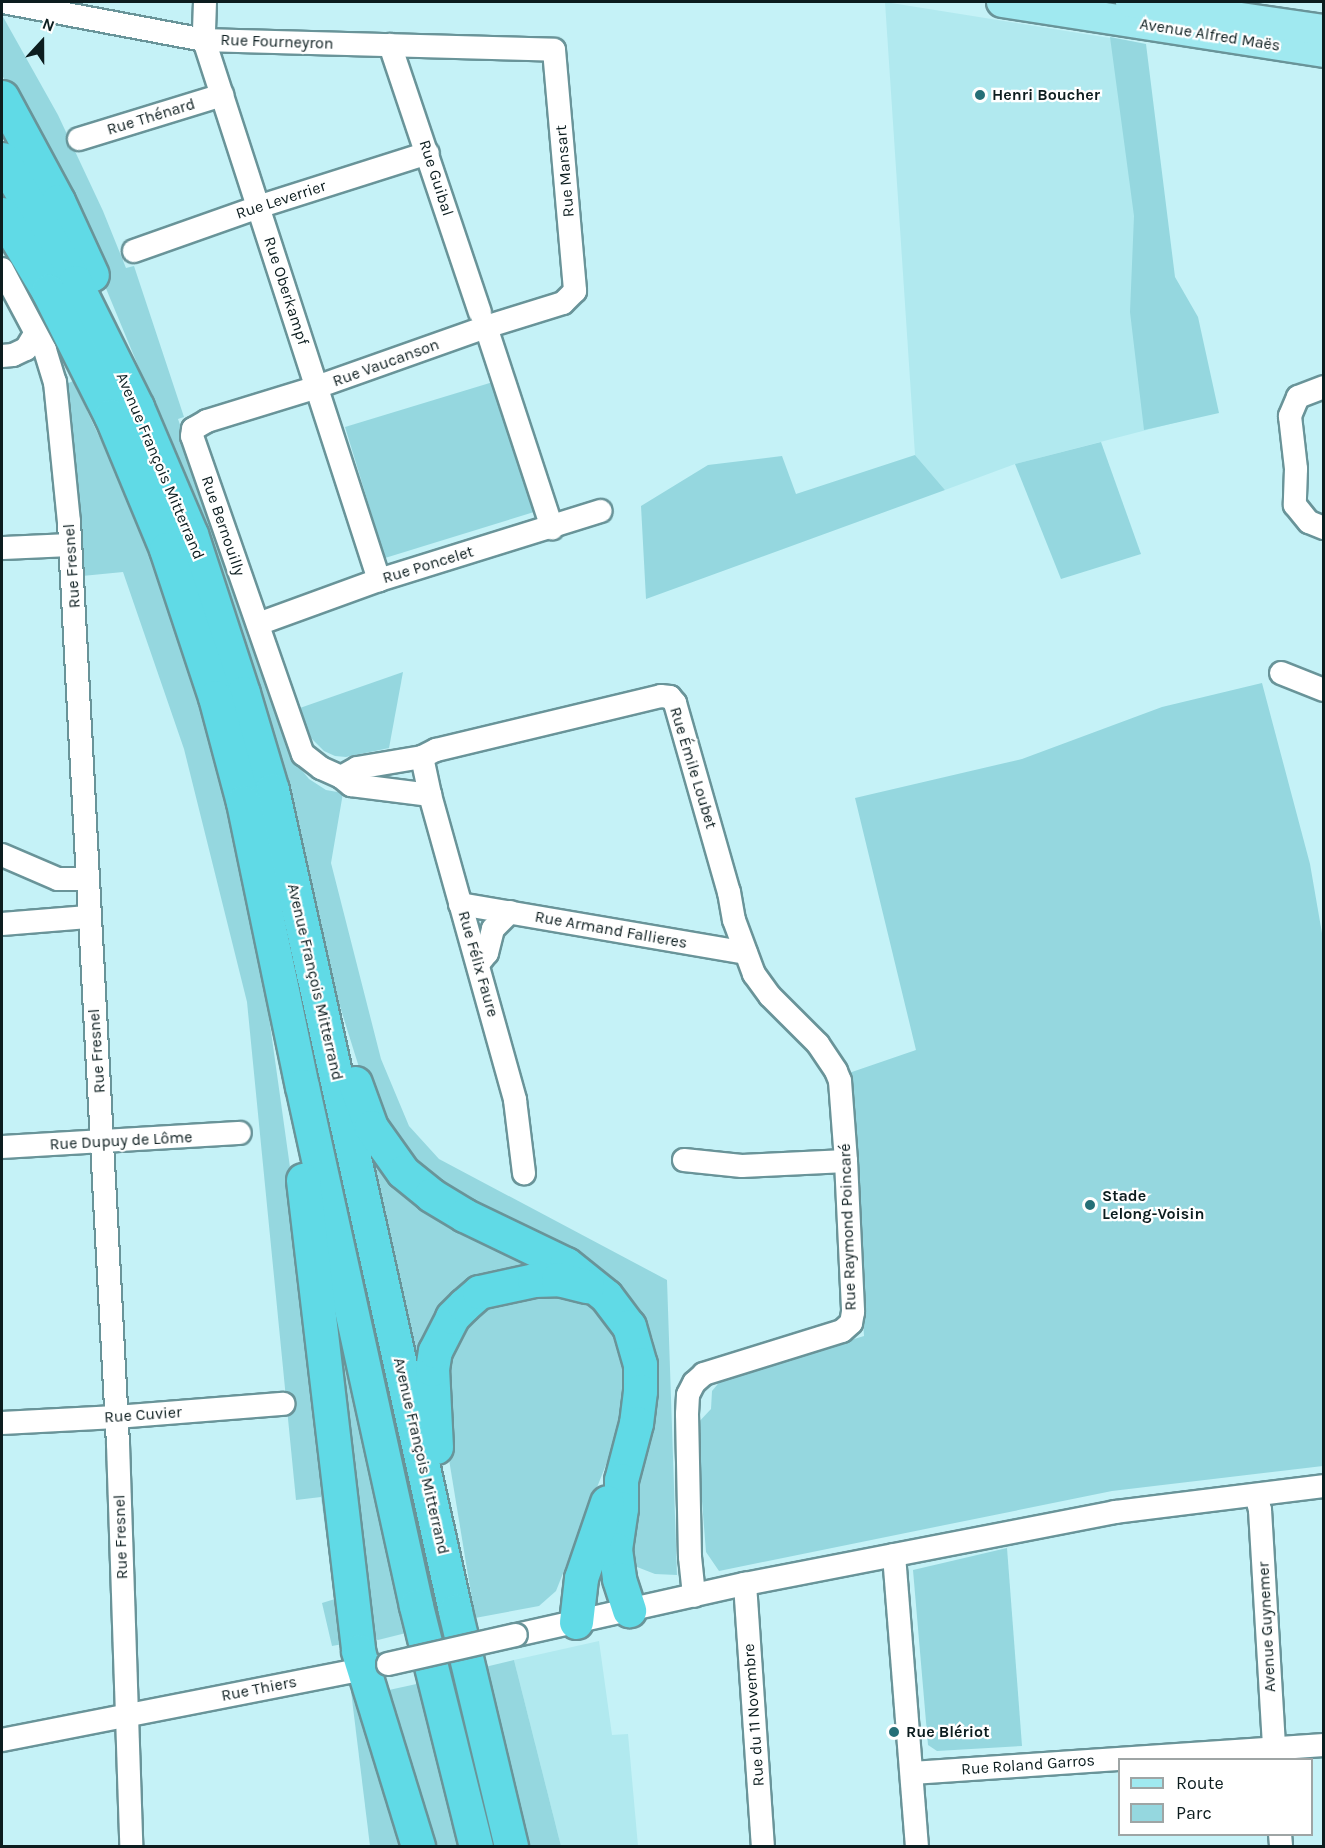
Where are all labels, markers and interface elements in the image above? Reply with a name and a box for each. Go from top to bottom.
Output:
north arrow [12,12,72,72]
text: N [40,14,57,36]
street label: Avenue Alfred Maës [1138,14,1282,56]
street label: Rue Fourneyron [220,30,334,54]
place label: Henri Boucher [992,85,1100,105]
marker: Henri Boucher [973,88,987,102]
street label: Rue Thénard [105,95,197,139]
street label: Rue Mansart [551,124,579,218]
street label: Rue Guibal [415,137,457,219]
street label: Rue Leverrier [233,176,329,224]
street label: Rue Oberkampf [259,234,313,348]
street label: Rue Vaucanson [330,335,442,391]
street label: Avenue François Mitterrand [112,370,208,562]
street label: Rue Bernouilly [197,473,249,579]
street label: Rue Fresnel [59,523,85,609]
street label: Rue Poncelet [380,542,476,588]
street label: Rue Émile Loubet [665,705,721,831]
street label: Avenue François Mitterrand [283,882,347,1082]
street label: Rue Armand Fallieres [533,907,689,953]
street label: Rue Félix Faure [454,909,502,1019]
street label: Rue Fresnel [84,1008,110,1094]
street label: Rue Dupuy de Lôme [49,1128,193,1154]
street label: Rue Raymond Poincaré [835,1143,861,1311]
place label: Stade Lelong-Voisin [1102,1186,1205,1224]
marker: Stade Lelong-Voisin [1083,1198,1097,1212]
street label: Avenue François Mitterrand [389,1356,453,1556]
street label: Rue Cuvier [104,1403,182,1427]
street label: Rue Fresnel [110,1494,132,1580]
street label: Avenue Guynemer [1254,1561,1280,1693]
street label: Rue du 11 Novembre [739,1643,769,1787]
street label: Rue Thiers [220,1672,298,1706]
place label: Rue Blériot [906,1722,989,1742]
marker: Rue Blériot [887,1725,901,1739]
street label: Rue Roland Garros [960,1751,1096,1779]
legend [1118,1758,1313,1836]
text: Route [1176,1772,1224,1794]
text: Parc [1176,1802,1212,1824]

